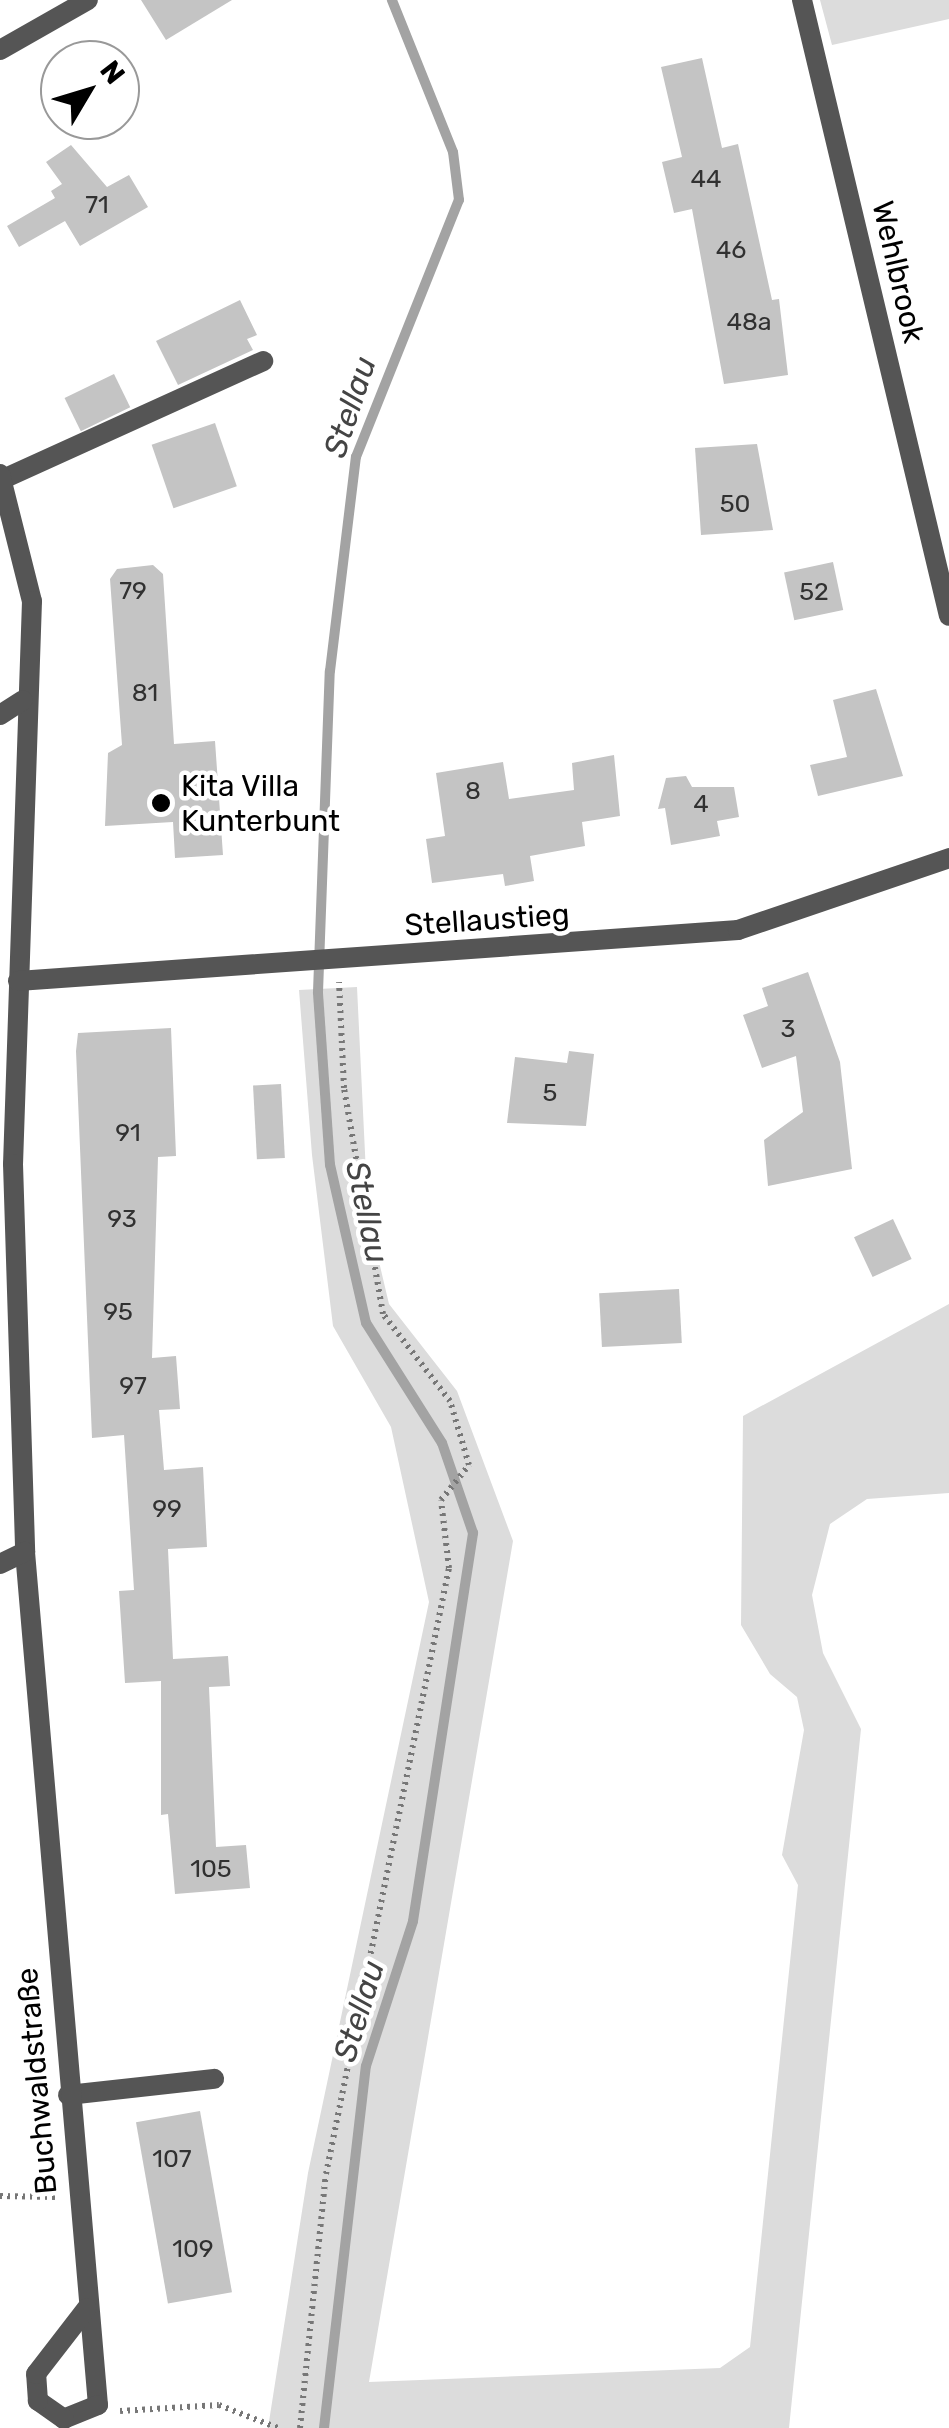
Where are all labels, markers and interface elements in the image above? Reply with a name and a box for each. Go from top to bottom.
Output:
north arrow [40,40,140,140]
text: N [93,54,132,91]
house number: 44 [690,164,722,194]
house number: 71 [85,190,109,220]
street label: Wehlbrook [864,197,932,347]
house number: 46 [716,235,746,265]
house number: 48a [726,307,772,337]
water label: Stellau [316,352,384,462]
house number: 50 [720,489,750,519]
house number: 79 [119,576,147,606]
house number: 52 [799,577,829,607]
house number: 81 [132,678,158,708]
place label: Kita Villa Kunterbunt [181,768,340,838]
house number: 8 [465,776,481,806]
house number: 4 [693,789,709,819]
marker: Kita Villa Kunterbunt [150,792,172,814]
street label: Stellaustieg [403,896,571,944]
house number: 3 [780,1014,796,1044]
house number: 5 [543,1078,557,1108]
house number: 91 [115,1118,141,1148]
water label: Stellau [337,1157,397,1267]
house number: 93 [107,1204,137,1234]
house number: 95 [103,1297,133,1327]
house number: 97 [119,1371,147,1401]
house number: 99 [152,1494,182,1524]
house number: 105 [190,1854,232,1884]
water label: Stellau [325,1956,393,2066]
street label: Buchwaldstraße [9,1966,65,2196]
house number: 107 [152,2144,192,2174]
house number: 109 [172,2234,214,2264]

